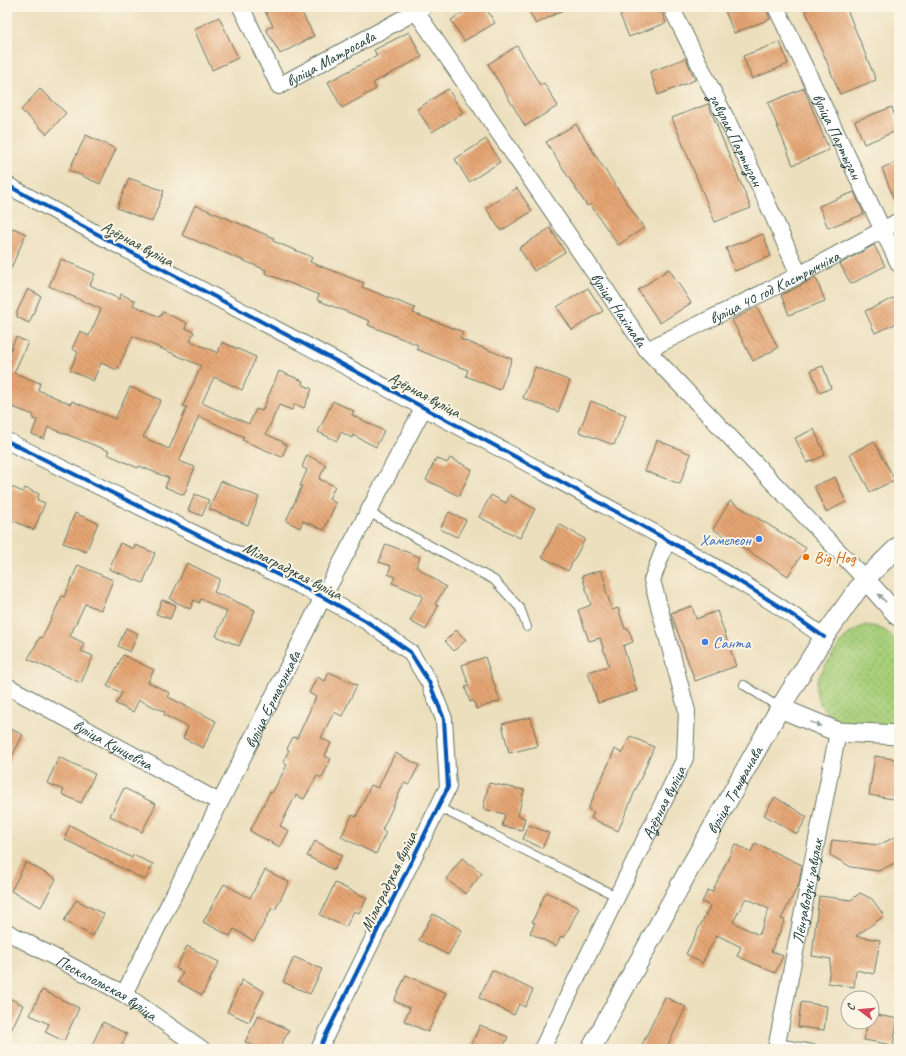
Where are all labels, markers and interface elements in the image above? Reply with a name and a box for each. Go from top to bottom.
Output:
street label: вуліца Матросава [283,26,380,91]
street label: завулак Партызан [703,89,768,191]
street label: вуліца Партызан [808,90,867,184]
street label: Азёрная вуліца [98,217,178,272]
street label: вуліца 40 год Кастрычніка [706,246,844,329]
street label: вуліца Нахімава [586,269,652,352]
street label: Азёрная вуліца [385,368,465,423]
place label: Хамелеон [700,530,752,550]
marker: Хамелеон [754,534,764,544]
street label: Мілаградзкая вуліца [240,537,346,605]
place label: Big Hog [814,548,857,568]
marker: Big Hog [801,552,811,562]
one-way arrow [877,593,887,603]
place label: Санта [713,633,752,653]
marker: Санта [700,637,710,647]
street label: вуліца Ермачэнкава [240,646,306,751]
street label: вуліца Кунцевіча [70,715,157,775]
one-way arrow [810,722,822,728]
street label: вуліца Трыфанава [702,742,768,838]
street label: Азёрная вуліца [638,762,691,842]
street label: Мілаградзкая вуліца [356,827,422,935]
street label: Лёнзаводзкі завулак [788,835,828,945]
street label: Пескапольская вуліца [52,951,161,1026]
north arrow [840,990,880,1030]
text: С [843,1001,858,1012]

